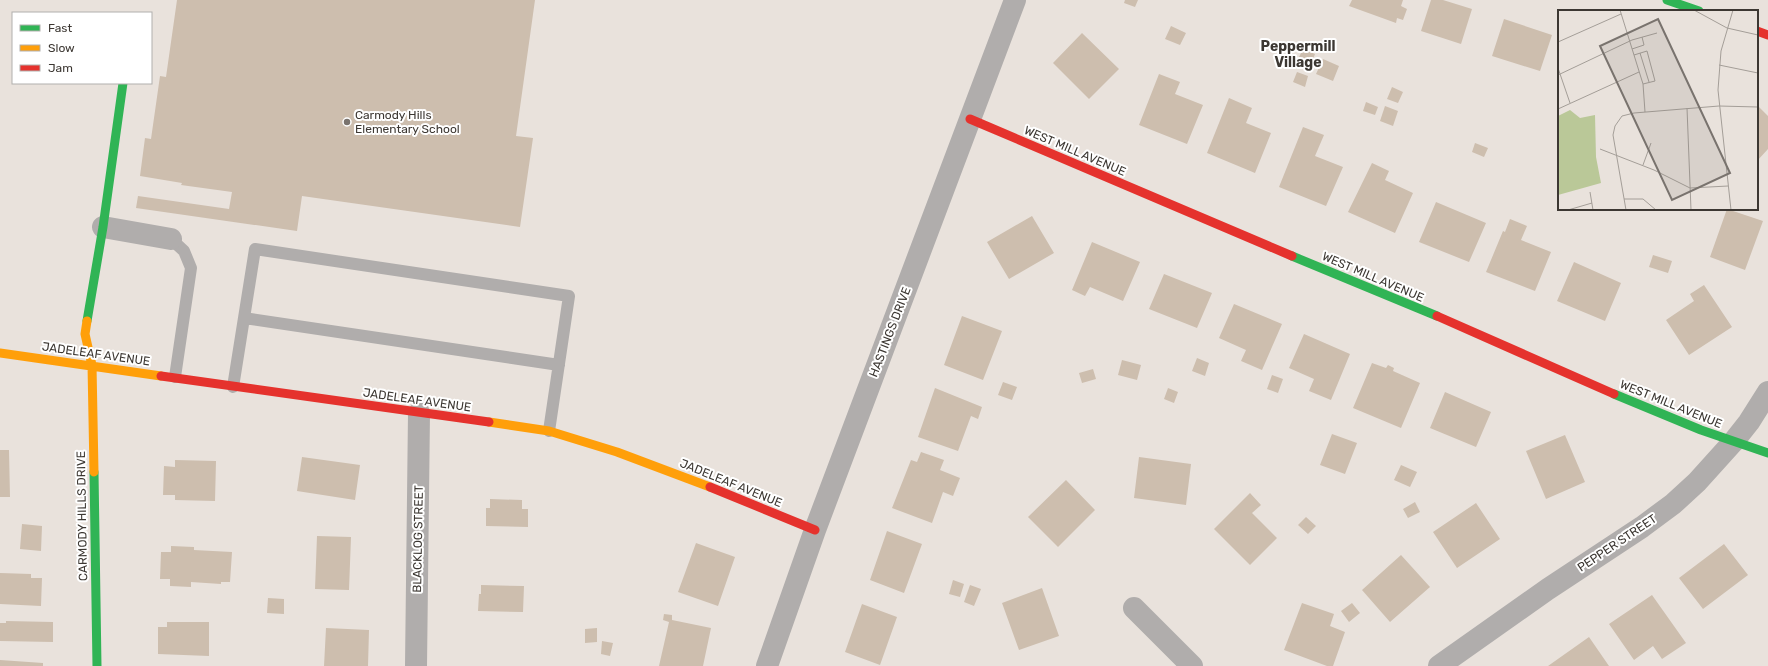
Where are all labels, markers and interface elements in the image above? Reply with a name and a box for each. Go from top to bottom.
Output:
inset map [1558,10,1758,210]
legend [12,12,152,84]
text: Fast [48,21,72,35]
district label: Peppermill Village [1261,38,1335,71]
text: Slow [48,41,75,55]
text: Jam [48,61,73,75]
place label: Carmody Hills Elementary School [355,108,460,136]
marker: Carmody Hills Elementary School [342,117,352,127]
street label: WEST MILL AVENUE [1022,123,1128,179]
street label: WEST MILL AVENUE [1320,249,1426,305]
street label: HASTINGS DRIVE [866,285,914,379]
street label: JADELEAF AVENUE [41,339,151,369]
street label: WEST MILL AVENUE [1618,377,1724,431]
street label: JADELEAF AVENUE [362,385,472,415]
street label: CARMODY HILLS DRIVE [74,451,90,581]
street label: JADELEAF AVENUE [678,456,784,510]
street label: BLACKLOG STREET [410,485,426,593]
street label: PEPPER STREET [1575,511,1659,575]

